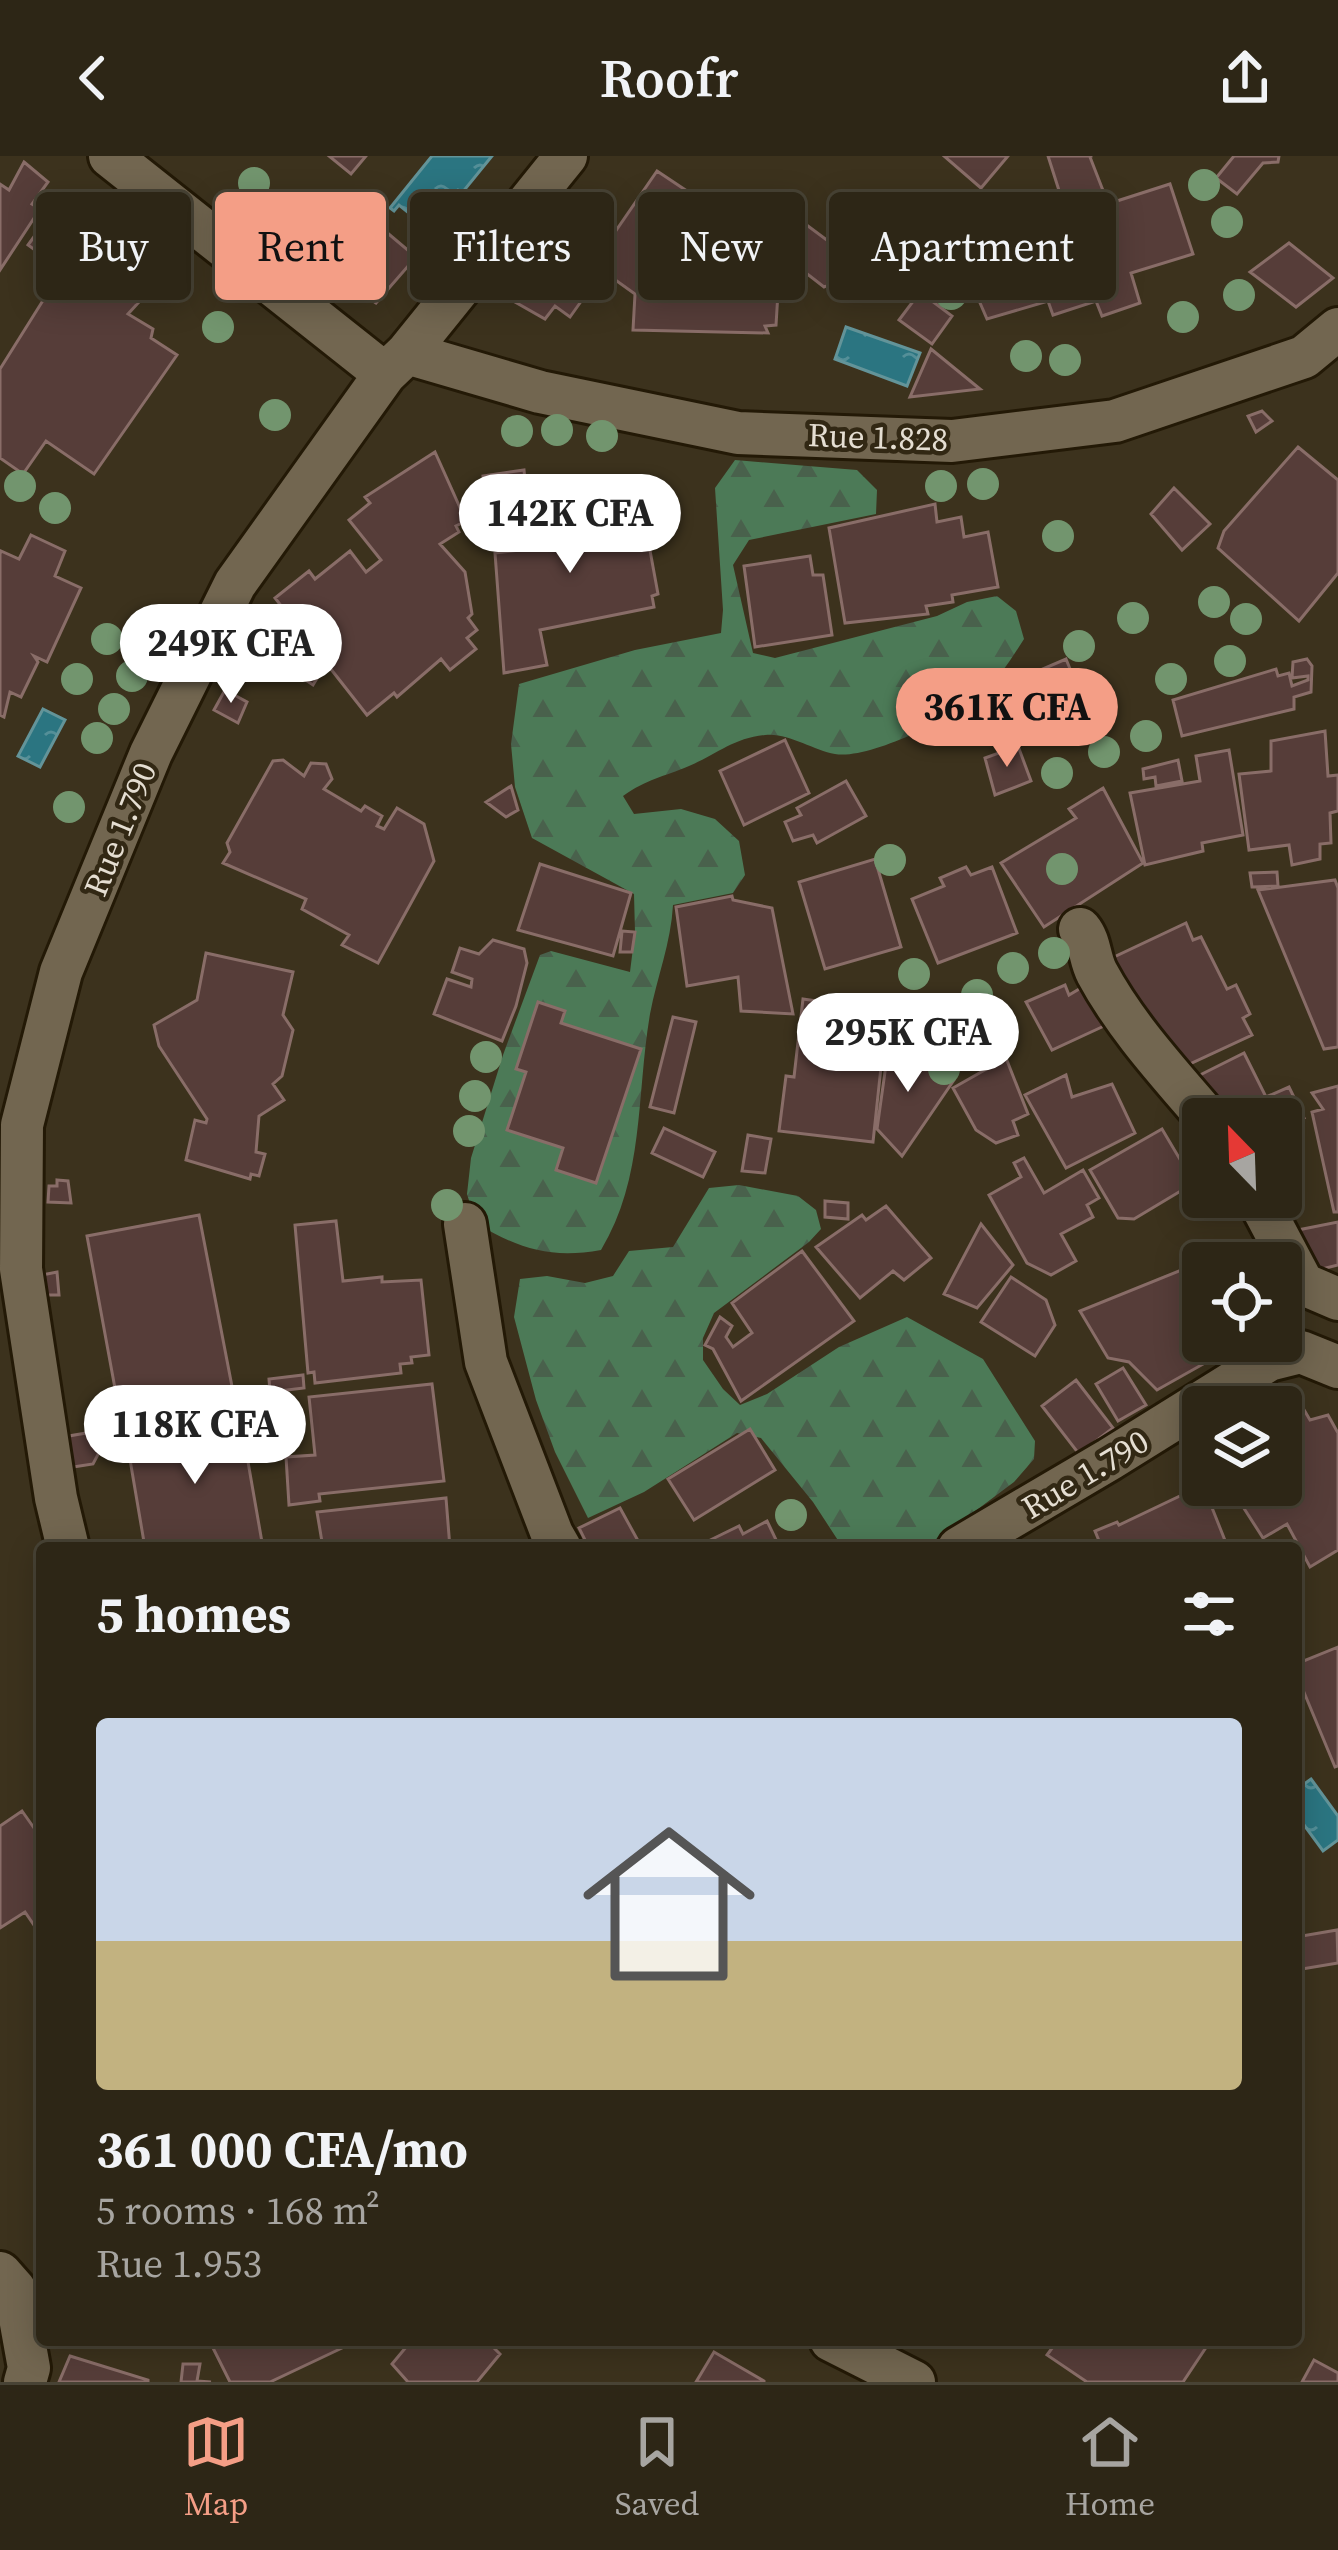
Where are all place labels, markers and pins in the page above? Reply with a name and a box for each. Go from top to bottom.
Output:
pin: 142K CFA [446,474,694,576]
pin: 249K CFA [107,604,355,706]
pin: 361K CFA [883,668,1131,770]
pin: 295K CFA [784,993,1032,1095]
pin: 118K CFA [71,1385,319,1487]

